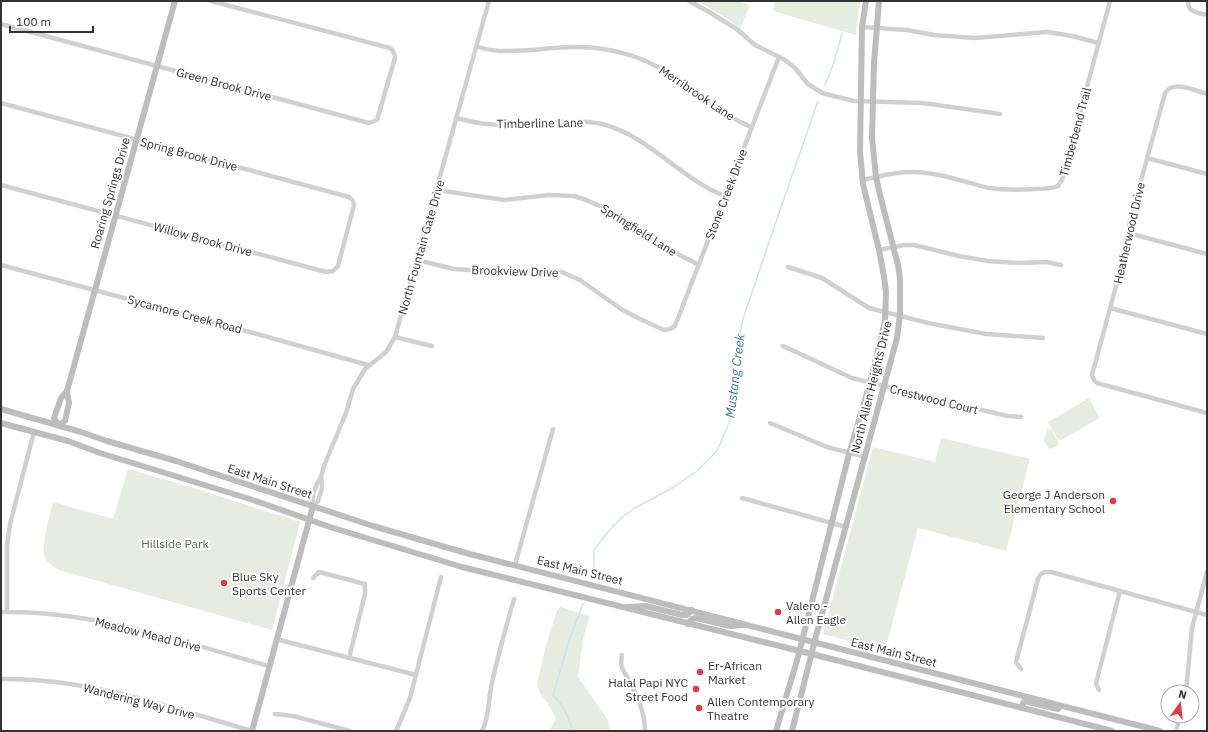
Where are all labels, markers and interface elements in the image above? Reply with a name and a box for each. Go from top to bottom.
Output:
scale bar [10,8,93,34]
text: 100 m [16,14,51,29]
street label: Merribrook Lane [656,62,738,124]
street label: Green Brook Drive [175,64,274,104]
street label: Timberbend Trail [1056,86,1094,178]
street label: Timberline Lane [497,115,584,131]
street label: Spring Brook Drive [139,134,240,174]
street label: Roaring Springs Drive [87,135,133,250]
street label: Stone Creek Drive [702,146,750,242]
street label: North Fountain Gate Drive [395,177,448,316]
street label: Heatherwood Drive [1110,180,1148,285]
street label: Springfield Lane [598,201,680,260]
street label: Willow Brook Drive [152,219,254,259]
street label: Brookview Drive [471,262,559,280]
street label: Sycamore Creek Road [126,291,244,337]
street label: North Allen Heights Drive [847,319,895,455]
water label: Mustang Creek [721,333,749,419]
street label: Crestwood Court [888,381,980,417]
street label: East Main Street [226,460,314,502]
place label: George J Anderson Elementary School [1003,487,1105,516]
marker: George J Anderson Elementary School [1108,496,1118,506]
park label: Hillside Park [141,536,209,551]
street label: East Main Street [536,552,624,588]
place label: Blue Sky Sports Center [232,569,307,598]
marker: Blue Sky Sports Center [219,578,229,588]
place label: Valero - Allen Eagle [786,598,846,627]
marker: Valero - Allen Eagle [773,607,783,617]
street label: Meadow Mead Drive [93,614,203,655]
street label: East Main Street [850,634,938,670]
place label: Er-African Market [708,658,762,687]
marker: Er-African Market [695,667,705,677]
place label: Halal Papi NYC Street Food [608,675,689,704]
street label: Wandering Way Drive [82,680,197,722]
marker: Halal Papi NYC Street Food [691,684,701,694]
north arrow [1160,684,1200,724]
text: N [1177,687,1188,702]
place label: Allen Contemporary Theatre [707,694,815,723]
marker: Allen Contemporary Theatre [694,703,704,713]

